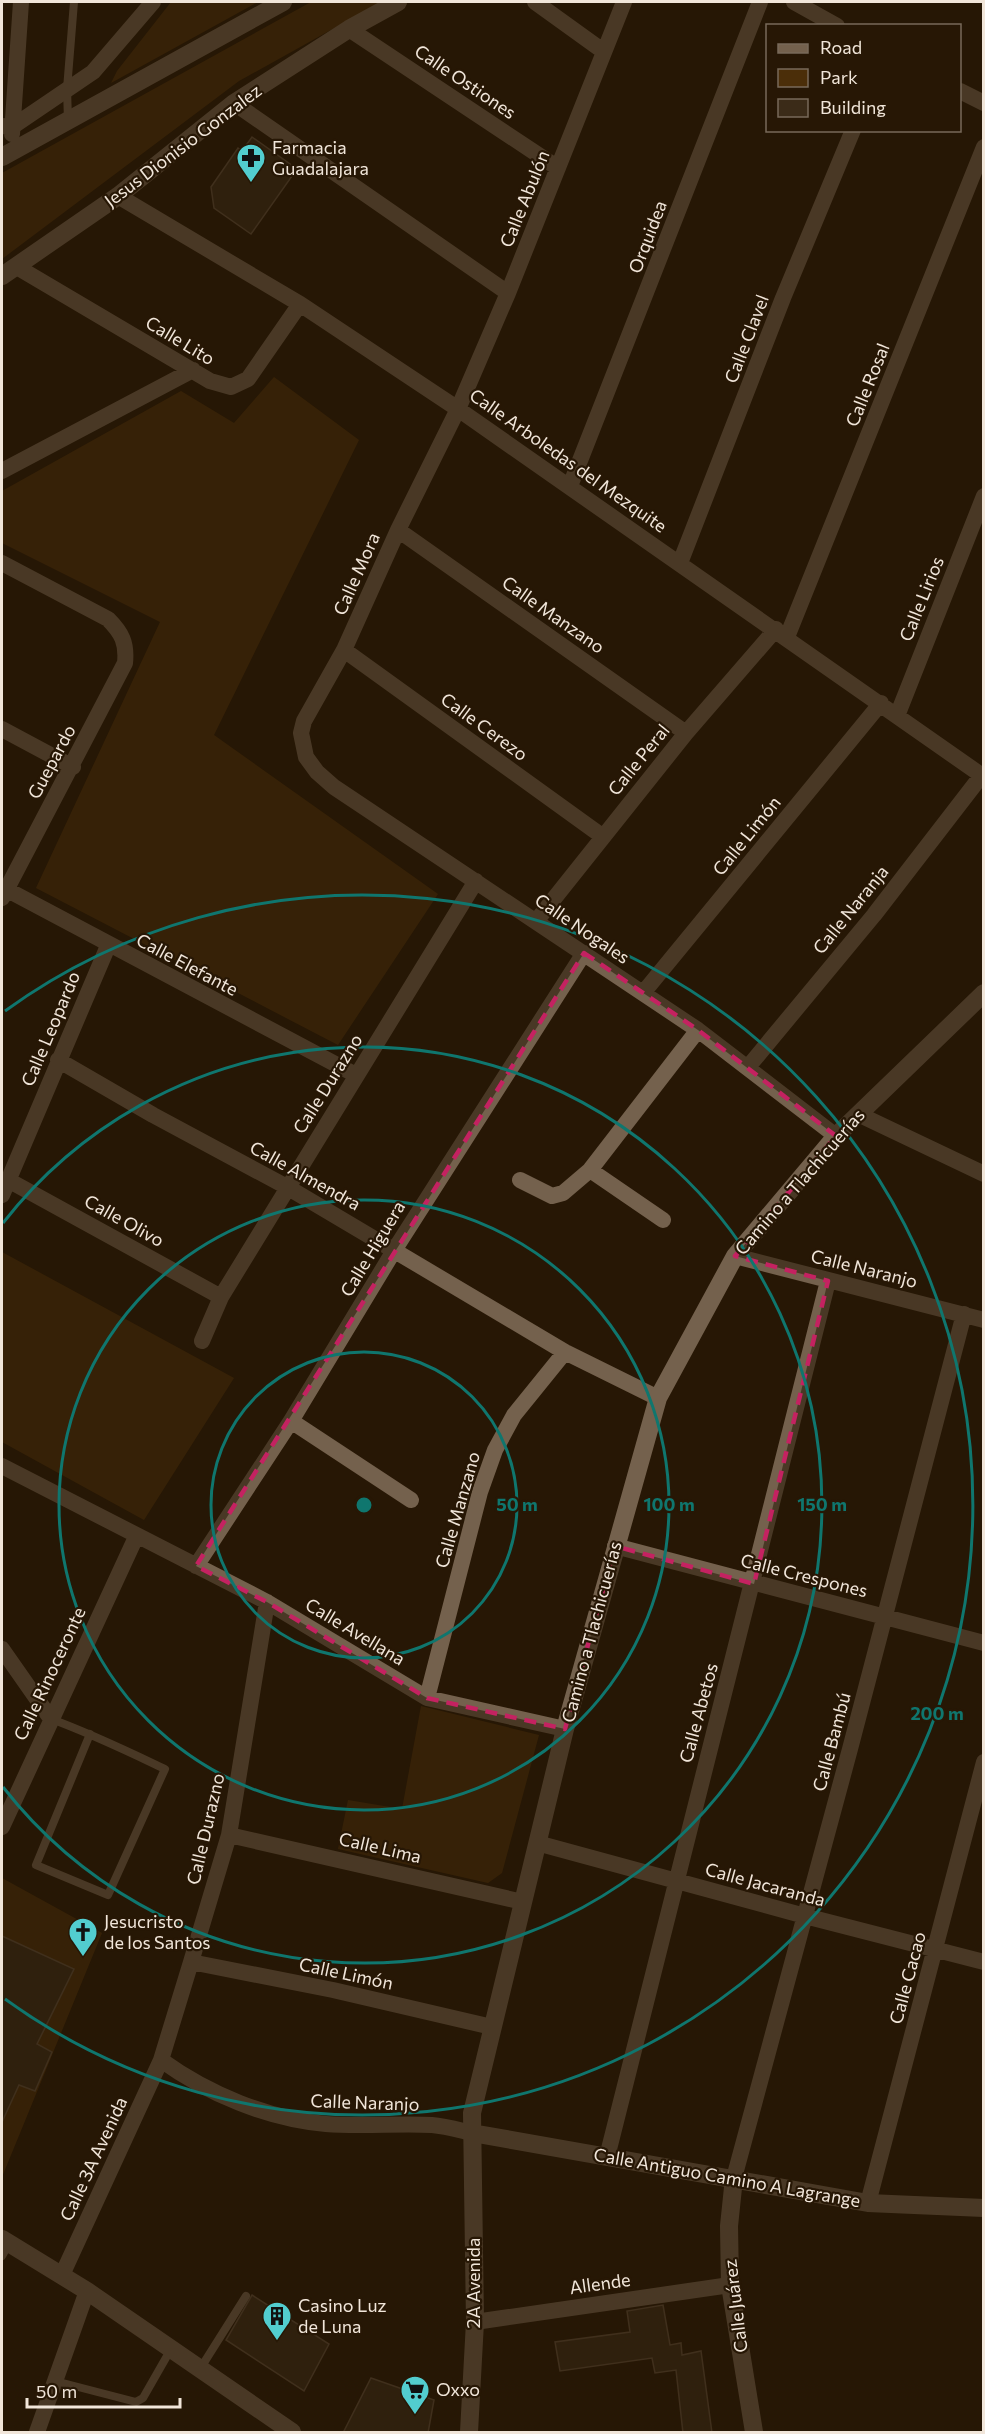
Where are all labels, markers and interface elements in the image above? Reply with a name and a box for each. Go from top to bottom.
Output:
legend [766,24,961,132]
text: Road [820,36,862,58]
street label: Calle Ostiones [411,39,520,123]
text: Park [820,66,858,88]
street label: Jesus Dionisio Gonzalez [100,79,265,211]
text: Building [820,96,886,118]
place label: Farmacia Guadalajara [272,136,369,179]
pharmacy icon: Farmacia Guadalajara [235,142,267,184]
street label: Calle Abulón [495,147,553,250]
street label: Orquidea [623,197,671,276]
street label: Calle Clavel [719,291,773,386]
street label: Calle Lito [142,311,219,369]
street label: Calle Rosal [840,340,894,430]
street label: Calle Arboledas del Mezquite [466,384,671,537]
street label: Calle Mora [328,529,384,618]
street label: Calle Lirios [894,553,948,644]
street label: Calle Manzano [498,571,609,658]
street label: Calle Cerezo [437,687,532,765]
street label: Calle Peral [603,719,674,799]
street label: Guepardo [22,721,80,802]
street label: Calle Limón [708,791,785,879]
street label: Calle Naranja [808,861,893,958]
street label: Calle Nogales [531,888,634,968]
street label: Calle Elefante [133,928,242,1000]
street label: Calle Leopardo [16,968,84,1089]
street label: Calle Durazno [288,1029,367,1137]
street label: Camino a Tlachicuerías [730,1104,869,1259]
street label: Calle Almendra [246,1136,365,1215]
street label: Calle Olivo [81,1189,168,1251]
street label: Calle Higuera [335,1197,409,1300]
street label: Calle Naranjo [809,1244,920,1292]
street label: Calle Manzano [430,1449,484,1570]
text: 50 m [496,1493,538,1515]
text: 100 m [643,1493,695,1515]
text: 150 m [797,1493,847,1515]
centre of rings [354,1495,374,1515]
street label: Camino a Tlachicuerías [556,1539,626,1725]
street label: Calle Crespones [738,1549,870,1601]
street label: Calle Avellana [302,1593,409,1669]
street label: Calle Rinoceronte [9,1603,90,1744]
street label: Calle Abetos [674,1660,722,1765]
street label: Calle Bambú [807,1690,855,1794]
text: 200 m [910,1702,964,1724]
street label: Calle Durazno [182,1771,229,1887]
street label: Calle Lima [337,1827,424,1867]
street label: Calle Jacaranda [703,1857,828,1911]
place label: Jesucristo de los Santos [104,1910,210,1953]
church icon: Jesucristo de los Santos [67,1916,99,1958]
street label: Calle Cacao [884,1929,930,2026]
street label: Calle Limón [297,1952,395,1994]
street label: Calle Naranjo [310,2089,420,2115]
street label: Calle 3A Avenida [55,2093,131,2224]
street label: Calle Antiguo Camino A Lagrange [592,2143,862,2211]
street label: 2A Avenida [462,2238,484,2328]
street label: Calle Juárez [718,2258,752,2354]
street label: Allende [568,2268,632,2298]
place label: Casino Luz de Luna [298,2294,386,2337]
building icon: Casino Luz de Luna [261,2300,293,2342]
scale bar [27,2371,180,2409]
supermarket icon: Oxxo [399,2374,431,2416]
place label: Oxxo [436,2378,480,2400]
text: 50 m [36,2380,77,2402]

